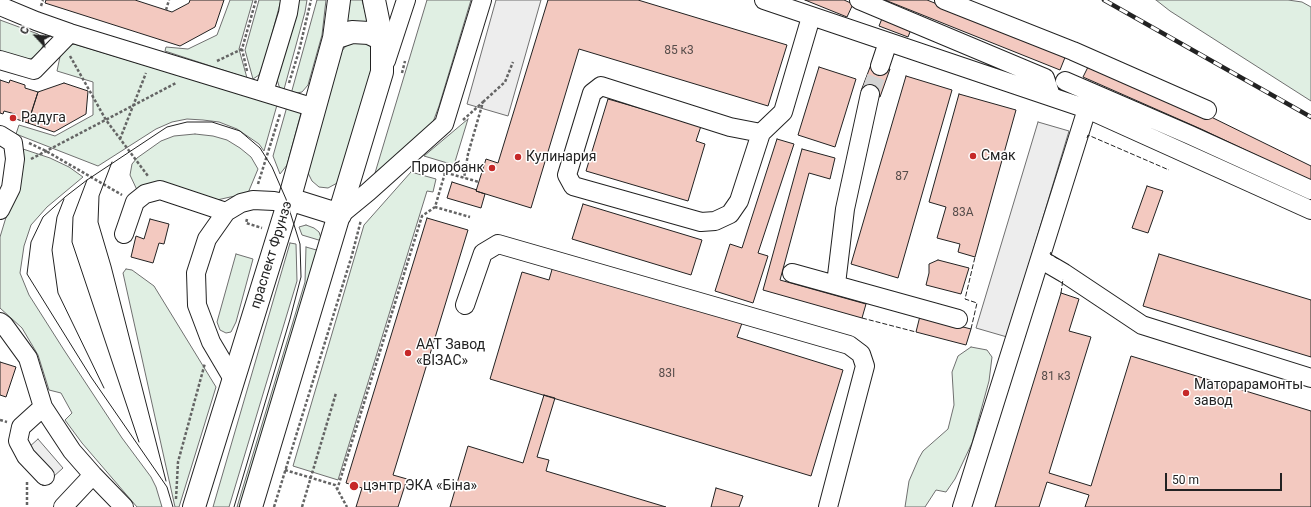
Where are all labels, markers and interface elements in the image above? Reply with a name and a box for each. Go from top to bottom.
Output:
north arrow [16,16,56,56]
text: С [17,24,32,37]
house number: 85 к3 [664,44,694,58]
place label: Радуга [21,110,66,126]
marker: Радуга [8,113,18,123]
place label: Смак [981,148,1016,164]
place label: Кулинария [526,149,597,165]
marker: Смак [968,151,978,161]
marker: Кулинария [513,152,523,162]
place label: Приорбанк [411,160,484,176]
marker: Приорбанк [487,163,497,173]
house number: 87 [895,170,909,184]
street label: праспект Фрунзэ [248,199,296,311]
house number: 83А [952,206,974,220]
place label: ААТ Завод «ВІЗАС» [416,337,485,370]
marker: ААТ Завод «ВІЗАС» [403,348,413,358]
house number: 83І [659,367,675,381]
house number: 81 к3 [1041,370,1071,384]
place label: Маторарамонты завод [1194,377,1303,410]
marker: Маторарамонты завод [1181,388,1191,398]
scale bar [1167,465,1284,491]
text: 50 m [1172,473,1199,487]
place label: цэнтр ЭКА «Біна» [363,478,477,494]
marker: цэнтр ЭКА «Біна» [348,480,360,492]

